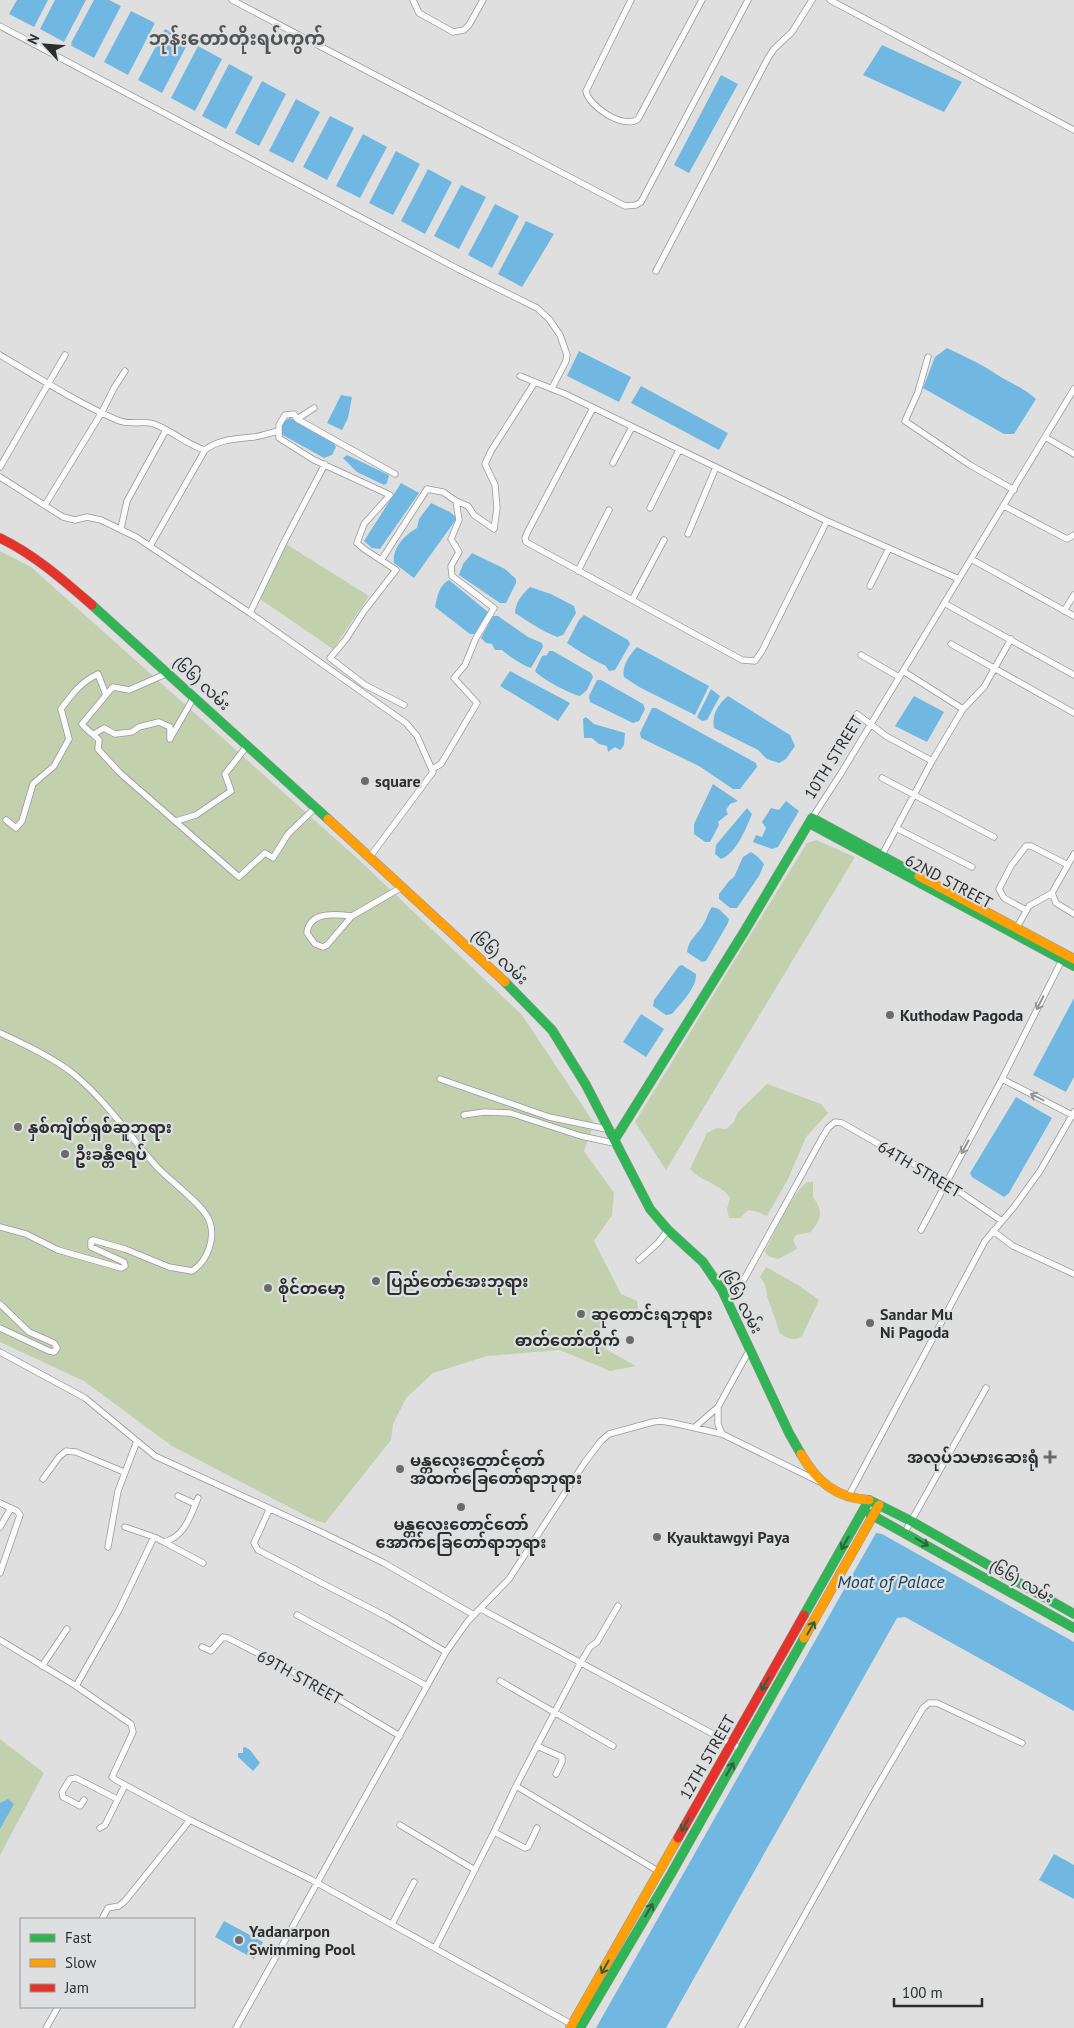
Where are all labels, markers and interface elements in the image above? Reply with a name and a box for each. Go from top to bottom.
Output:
north arrow [20,20,70,70]
district label: ဘုန်းတော်တိုးရပ်ကွက် [149,25,325,54]
text: N [23,31,43,47]
street label: (၆၆) လမ်း [169,651,236,714]
street label: 10TH STREET [800,712,867,802]
place label: square [375,771,421,791]
marker: square [359,775,371,787]
street label: 62ND STREET [902,850,996,912]
street label: (၆၆) လမ်း [467,925,533,988]
one-way arrow [1035,995,1044,1010]
place label: Kuthodaw Pagoda [900,1005,1023,1025]
marker: Kuthodaw Pagoda [884,1009,896,1021]
one-way arrow [1030,1092,1045,1101]
place label: နှစ်ကျိတ်ရှစ်ဆူဘုရား [28,1116,172,1141]
marker: နှစ်ကျိတ်ရှစ်ဆူဘုရား [12,1121,24,1133]
street label: 64TH STREET [874,1136,966,1202]
one-way arrow [959,1139,969,1153]
place label: ဦးခန္တီဇရပ် [75,1143,147,1168]
marker: ဦးခန္တီဇရပ် [59,1148,71,1160]
street label: (၆၆) လမ်း [717,1265,768,1337]
place label: ပြည်တော်အေးဘုရား [386,1270,528,1295]
marker: ပြည်တော်အေးဘုရား [370,1275,382,1287]
place label: စိုင်တမော့ [278,1277,345,1302]
marker: စိုင်တမော့ [262,1282,274,1294]
place label: ဆုတောင်းရဘုရား [591,1303,713,1328]
place label: Sandar Mu Ni Pagoda [880,1304,953,1342]
marker: ဆုတောင်းရဘုရား [575,1308,587,1320]
marker: Sandar Mu Ni Pagoda [864,1317,876,1329]
place label: ဓာတ်တော်တိုက် [515,1329,620,1354]
marker: ဓာတ်တော်တိုက် [624,1334,636,1346]
place label: အလုပ်သမားဆေးရုံ [907,1446,1039,1471]
place label: မန္တ‌လေးတောင်တော် အထက်ခြေတော်ရာဘုရား‌ [410,1449,582,1492]
marker: အလုပ်သမားဆေးရုံ [1043,1450,1057,1464]
marker: မန္တ‌လေးတောင်တော် အထက်ခြေတော်ရာဘုရား‌ [394,1463,406,1475]
marker: မန္တ‌လေးတောင်တော် အောက်ခြေတော်ရာဘုရား‌ [455,1501,467,1513]
place label: မန္တ‌လေးတောင်တော် အောက်ခြေတော်ရာဘုရား‌ [376,1513,546,1556]
place label: Kyauktawgyi Paya [667,1527,790,1547]
marker: Kyauktawgyi Paya [651,1531,663,1543]
one-way arrow [840,1535,850,1549]
one-way arrow [914,1537,928,1547]
street label: (၆၆) လမ်း [986,1554,1058,1607]
water label: Moat of Palace [837,1570,945,1593]
one-way arrow [806,1622,816,1636]
street label: 69TH STREET [254,1645,346,1709]
one-way arrow [760,1676,770,1691]
street label: 12TH STREET [675,1711,739,1803]
one-way arrow [725,1763,735,1777]
one-way arrow [679,1817,689,1832]
one-way arrow [644,1904,654,1918]
legend [20,1918,195,2008]
place label: Yadanarpon Swimming Pool [248,1921,355,1959]
text: Fast [65,1928,92,1947]
marker: Yadanarpon Swimming Pool [233,1934,245,1946]
text: Slow [65,1953,96,1972]
one-way arrow [599,1959,609,1973]
scale bar [894,1976,982,2008]
text: Jam [64,1978,89,1997]
text: 100 m [902,1983,943,2002]

